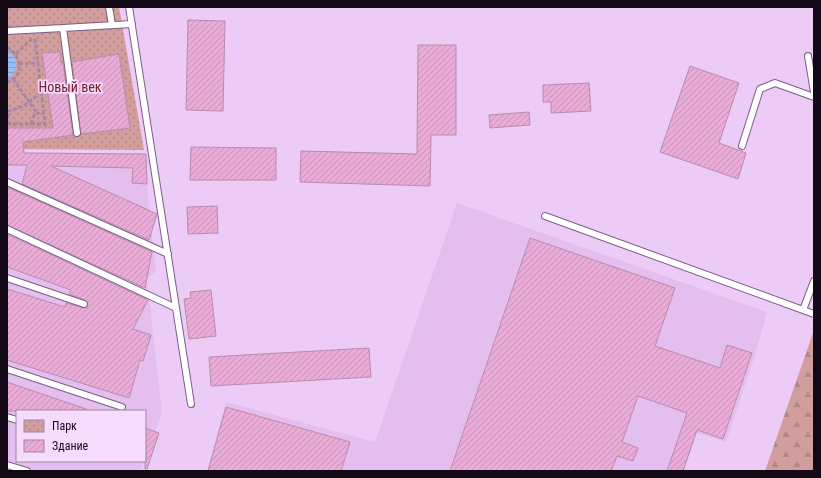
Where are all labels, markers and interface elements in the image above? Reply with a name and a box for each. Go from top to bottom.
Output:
park label: Новый век [39,79,102,95]
legend [16,410,146,462]
text: Парк [52,419,77,433]
text: Здание [52,439,89,453]

